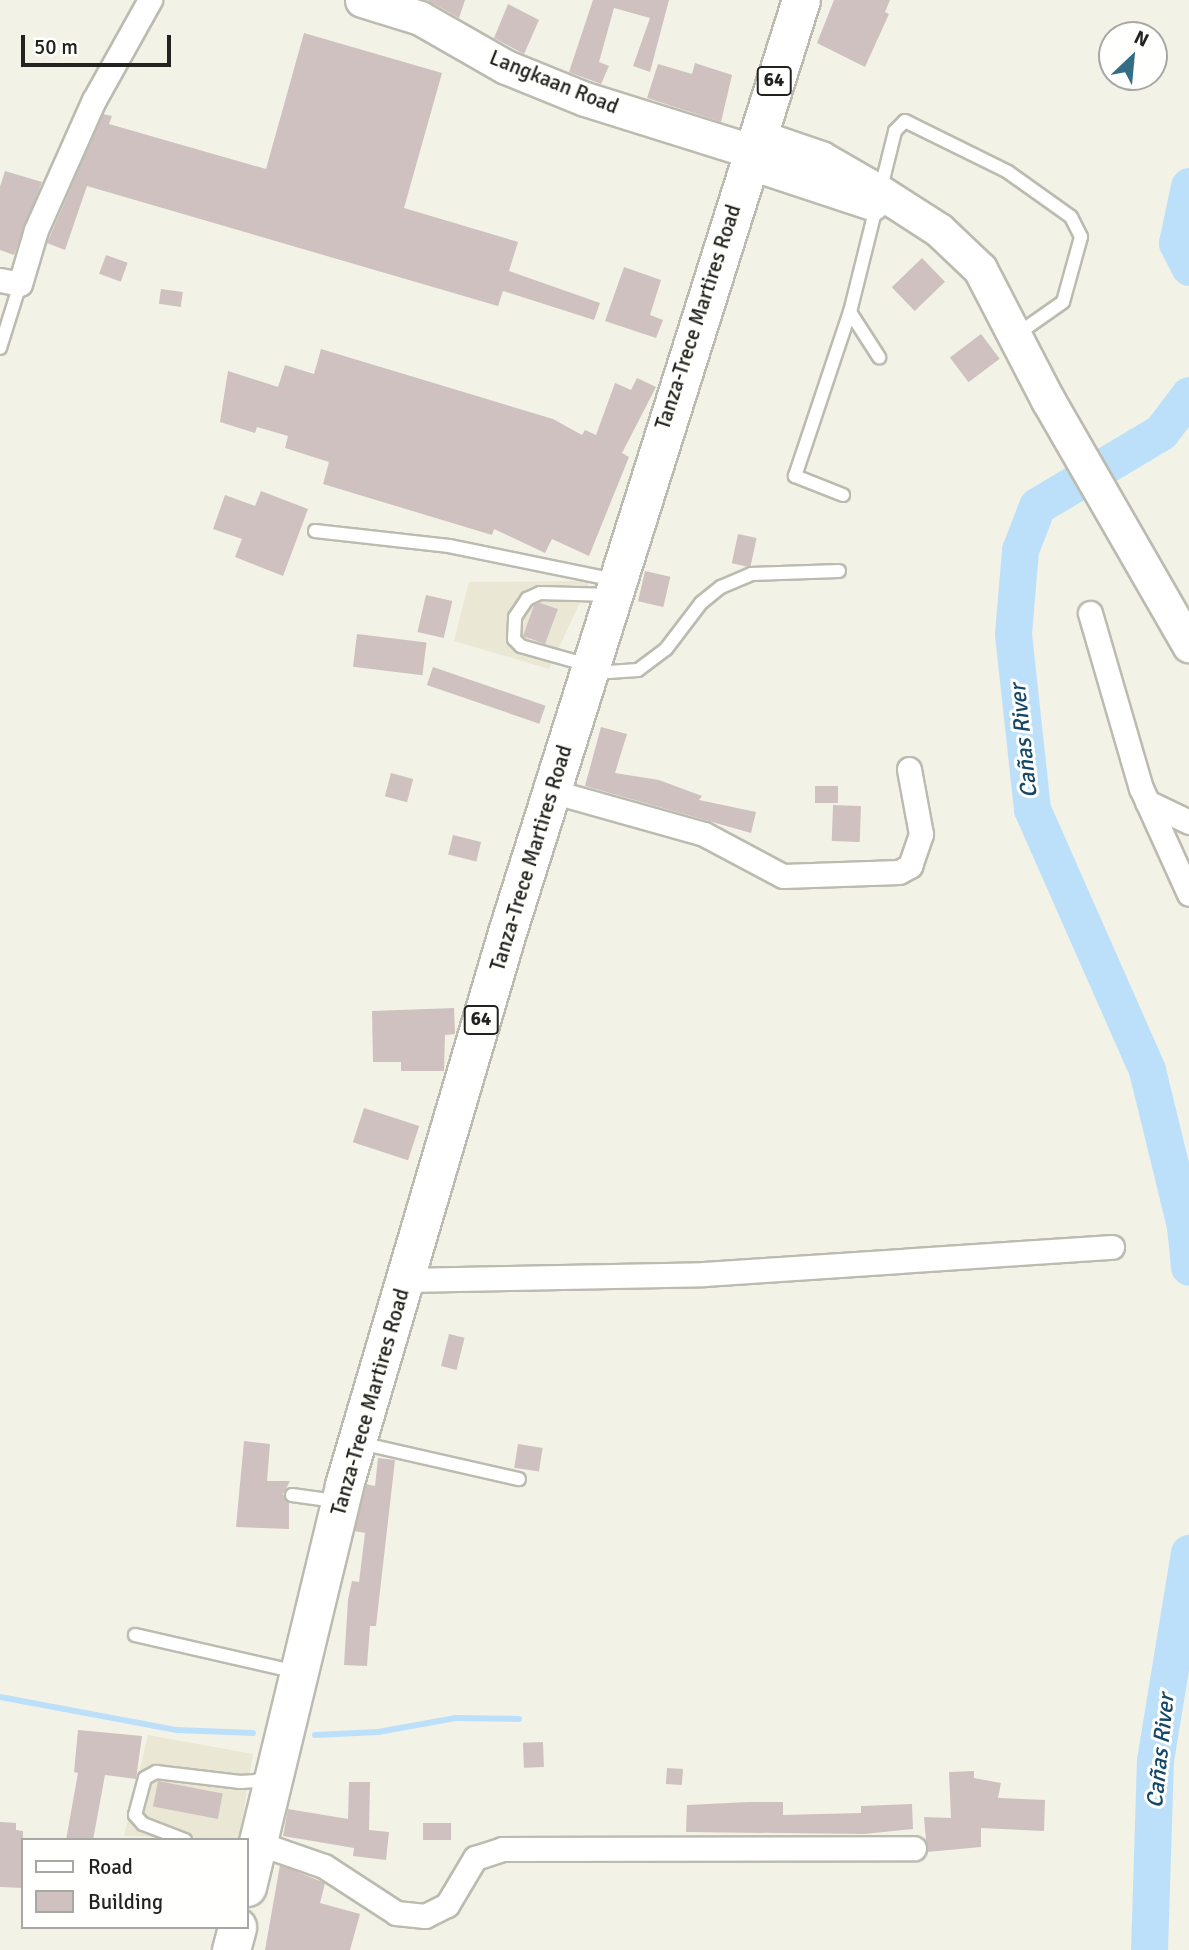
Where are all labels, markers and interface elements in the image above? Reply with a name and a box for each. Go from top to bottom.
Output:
scale bar [24,21,175,65]
north arrow [1098,21,1168,91]
text: N [1130,25,1153,53]
text: 50 m [34,34,78,60]
street label: Langkaan Road [486,45,622,119]
road number: 64 [756,66,792,96]
street label: Tanza-Trece Martires Road [650,201,746,433]
water label: Cañas River [1004,683,1044,799]
street label: Tanza-Trece Martires Road [485,742,577,974]
road number: 64 [463,1004,498,1036]
street label: Tanza-Trece Martires Road [326,1286,414,1518]
water label: Cañas River [1141,1693,1181,1809]
legend [21,1838,248,1929]
text: Road [88,1854,133,1880]
text: Building [88,1889,163,1915]

